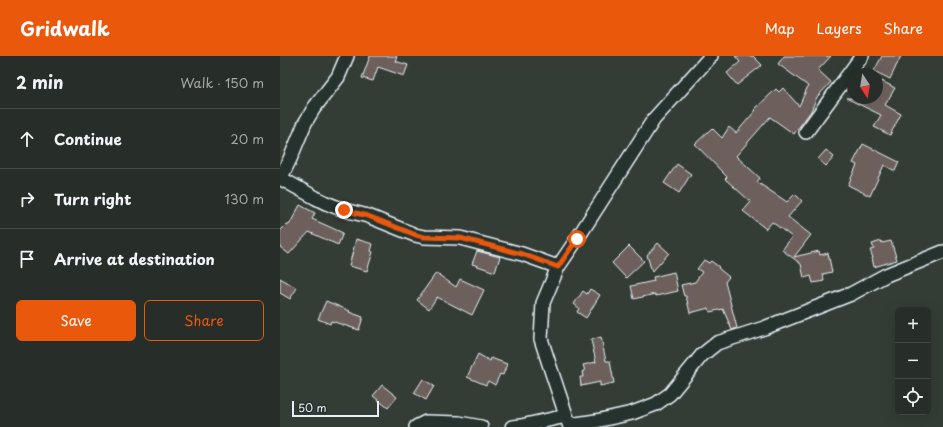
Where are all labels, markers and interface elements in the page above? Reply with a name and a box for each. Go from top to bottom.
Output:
text: Gridwalk [20,14,110,42]
text: Map [765,18,795,39]
text: Layers [817,18,862,39]
text: Share [884,18,923,39]
north arrow [847,68,883,104]
text: 2 min [16,69,63,95]
text: Walk · 150 m [180,73,264,92]
text: Continue [54,127,122,150]
icon: ahead [16,128,38,150]
text: 20 m [230,129,264,148]
text: Turn right [54,187,131,210]
icon: right [16,188,38,210]
text: 130 m [225,189,264,208]
route end [335,201,353,219]
route start [568,230,586,248]
text: Arrive at destination [54,247,215,270]
icon: arrive [16,248,38,270]
button: Save [16,300,136,341]
button: Share [144,300,264,341]
map controls [895,307,931,415]
button: + [895,307,931,343]
button: − [895,343,931,379]
button: locate [895,379,931,415]
scale bar [292,399,379,418]
text: 50 m [298,399,327,416]

